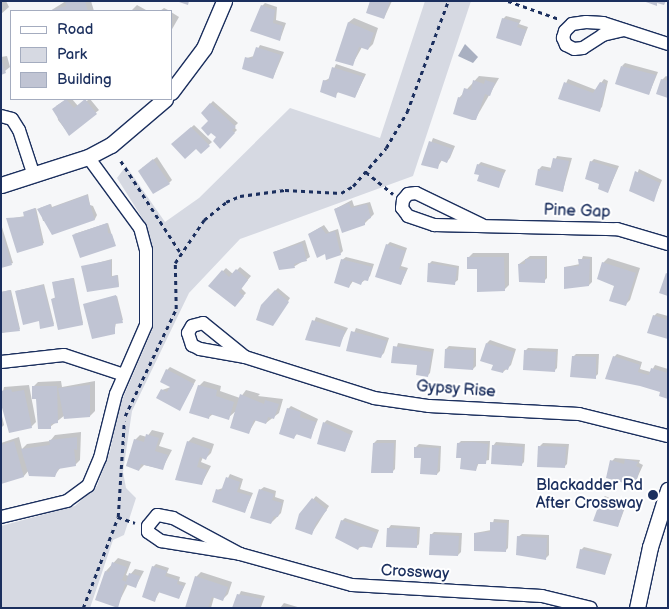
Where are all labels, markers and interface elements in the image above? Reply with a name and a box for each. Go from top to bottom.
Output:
legend [10,10,172,100]
text: Road [57,20,93,39]
text: Park [57,45,87,64]
text: Building [57,70,112,89]
street label: Pine Gap [543,201,611,223]
street label: Gypsy Rise [415,378,497,402]
place label: Blackadder Rd After Crossway [536,476,643,514]
marker: Blackadder Rd After Crossway [647,489,659,501]
street label: Crossway [380,562,450,584]

